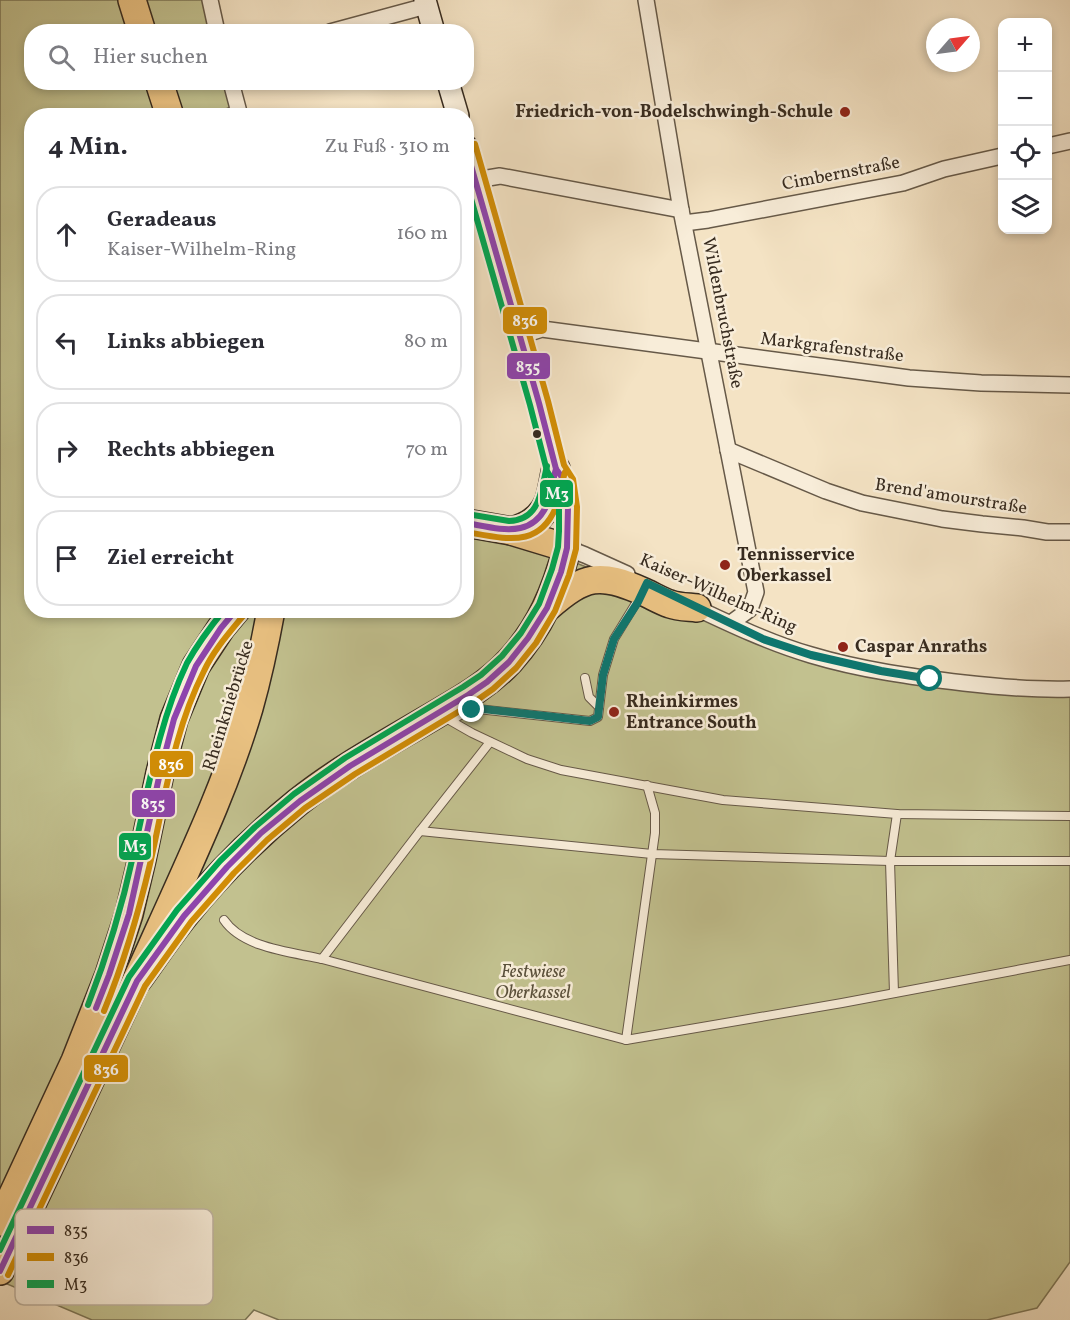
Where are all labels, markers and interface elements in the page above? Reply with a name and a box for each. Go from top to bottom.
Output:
north arrow [926,18,980,72]
map controls [998,18,1052,234]
button: + [998,18,1052,72]
search box [24,24,474,90]
icon: search [45,41,78,74]
text: Hier suchen [93,42,208,73]
button: − [998,72,1052,126]
place label: Friedrich-von-Bodelschwingh-Schule [515,100,833,125]
marker: Friedrich-von-Bodelschwingh-Schule [838,105,852,119]
button: locate [998,126,1052,180]
text: 4 Min. [48,129,128,165]
text: Zu Fuß · 310 m [325,133,450,161]
street label: Cimbernstraße [780,150,902,198]
button: layers [998,180,1052,234]
text: Geradeaus [107,205,217,236]
icon: ahead [50,218,83,251]
text: 160 m [396,220,448,248]
street label: Wildenbruchstraße [695,235,749,391]
text: Kaiser-Wilhelm-Ring [107,236,296,264]
line badge: 836 [502,306,548,335]
text: 836 [512,311,538,333]
icon: left [50,326,83,359]
text: Links abbiegen [107,327,265,358]
street label: Markgrafenstraße [759,327,905,369]
text: 80 m [404,328,448,356]
line badge: 835 [506,352,551,380]
text: 835 [516,357,541,379]
unlabelled marker [531,428,543,440]
icon: right [50,434,83,467]
text: Rechts abbiegen [107,435,275,466]
text: 70 m [405,436,448,464]
street label: Brend'amourstraße [873,473,1029,521]
line badge: M3 [539,479,574,508]
text: M3 [545,484,569,506]
icon: arrive [50,542,83,575]
text: Ziel erreicht [107,543,234,574]
place label: Tennisservice Oberkassel [737,543,855,589]
street label: Kaiser-Wilhelm-Ring [635,548,801,640]
marker: Tennisservice Oberkassel [718,558,732,572]
place label: Caspar Anraths [855,635,987,660]
street label: Rheinkniebrücke [197,638,261,774]
marker: Caspar Anraths [836,640,850,654]
route start [916,665,942,691]
place label: Rheinkirmes Entrance South [626,690,757,736]
route end [458,696,484,722]
marker: Rheinkirmes Entrance South [607,705,621,719]
line badge: 836 [149,750,194,778]
text: 836 [158,755,184,777]
line badge: 835 [131,789,176,818]
text: 835 [141,794,166,816]
line badge: M3 [118,832,152,861]
text: M3 [123,837,147,859]
park label: Festwiese Oberkassel [495,960,571,1006]
line badge: 836 [83,1054,129,1083]
text: 836 [93,1060,119,1082]
legend [15,1209,213,1305]
text: 835 [64,1221,88,1243]
text: 836 [64,1248,88,1270]
text: M3 [64,1275,87,1297]

